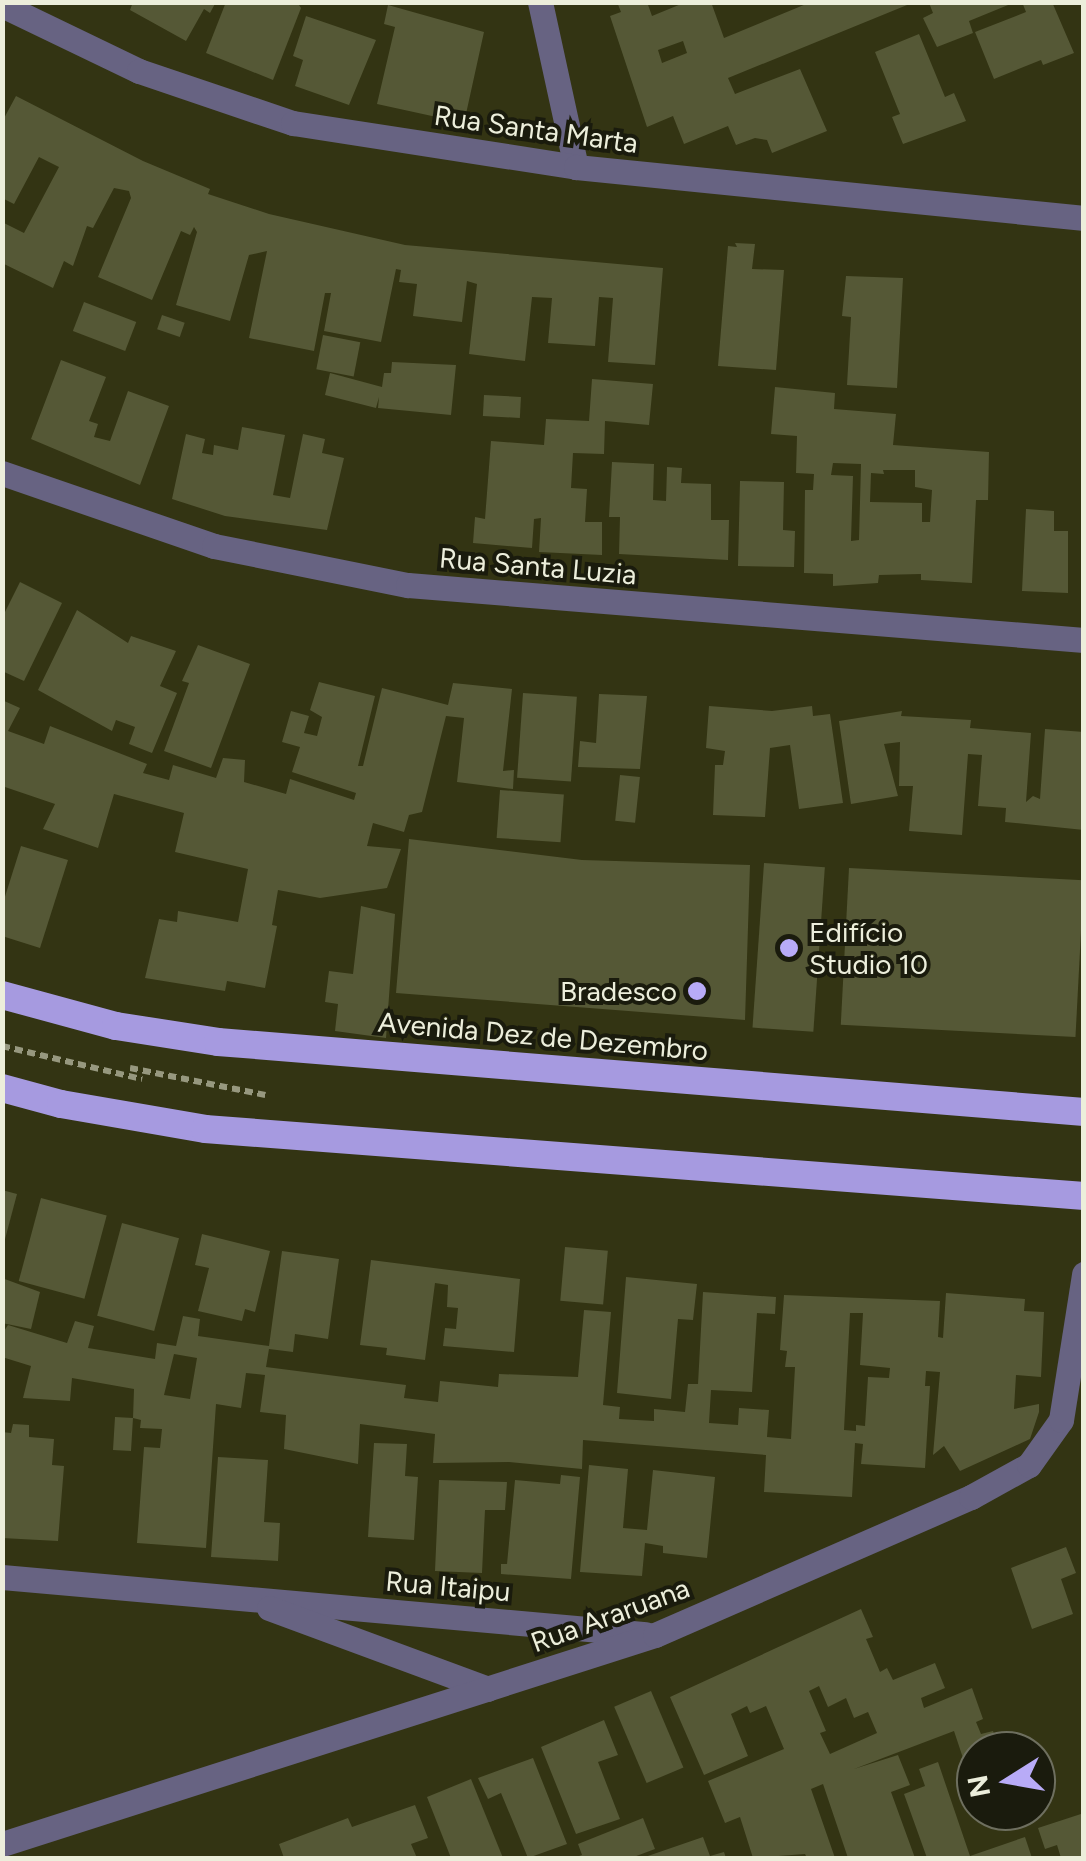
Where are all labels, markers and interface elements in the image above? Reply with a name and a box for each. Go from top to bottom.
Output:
street label: Rua Santa Marta [432,98,640,160]
street label: Rua Santa Luzia [438,541,638,591]
place label: Edifício Studio 10 [809,915,928,981]
marker: Edifício Studio 10 [778,937,800,959]
place label: Bradesco [560,974,677,1008]
marker: Bradesco [686,980,708,1002]
street label: Avenida Dez de Dezembro [377,1005,709,1067]
street label: Rua Itaipu [384,1564,512,1608]
street label: Rua Araruana [526,1571,694,1659]
north arrow [956,1731,1056,1831]
text: N [960,1772,997,1800]

